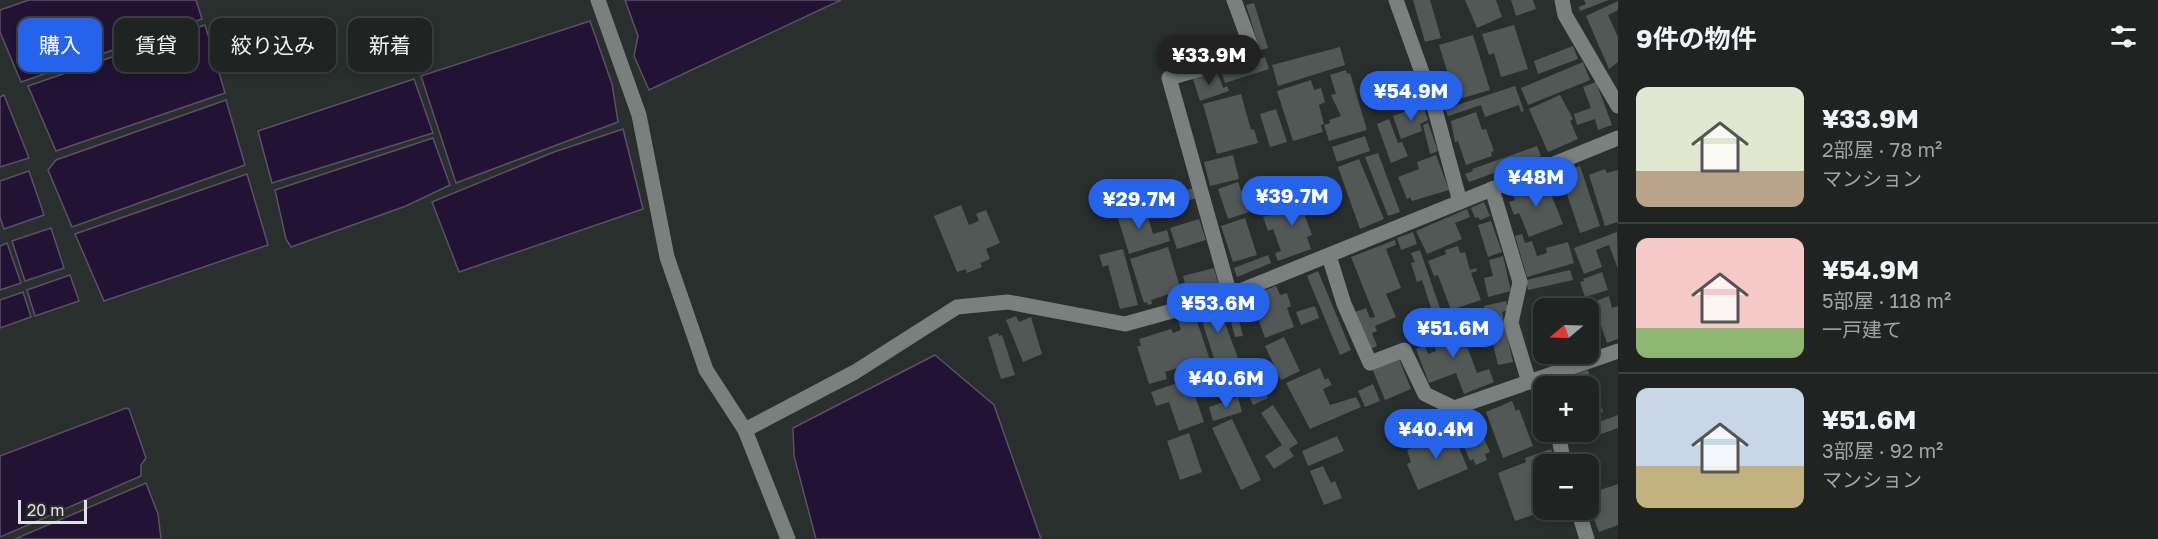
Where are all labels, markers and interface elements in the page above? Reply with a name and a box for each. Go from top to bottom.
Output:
chip: 購入 [18,18,102,72]
chip: 賃貸 [114,18,198,72]
chip: 絞り込み [210,18,336,72]
chip: 新着 [348,18,432,72]
icon: filters [2107,20,2140,53]
text: 9件の物件 [1636,23,1757,54]
pin: ¥33.9M [1160,35,1258,86]
text: ¥33.9M [1172,42,1246,66]
pin: ¥54.9M [1362,71,1460,122]
text: ¥54.9M [1374,78,1448,102]
text: ¥33.9M [1822,103,1919,134]
icon: home [1684,111,1756,183]
text: 2部屋 · 78 m² [1822,137,1942,161]
pin: ¥48M [1500,157,1572,208]
text: ¥48M [1508,164,1564,188]
text: マンション [1822,166,1922,190]
pin: ¥39.7M [1243,176,1341,227]
pin: ¥29.7M [1090,179,1188,230]
text: ¥39.7M [1255,183,1329,207]
text: ¥29.7M [1102,186,1176,210]
text: ¥54.9M [1822,254,1919,285]
icon: home [1684,262,1756,334]
pin: ¥53.6M [1169,283,1267,334]
text: 5部屋 · 118 m² [1822,288,1951,312]
text: ¥53.6M [1181,290,1255,314]
north arrow [1533,298,1599,364]
map controls [1533,298,1599,520]
pin: ¥51.6M [1404,308,1502,359]
text: ¥51.6M [1417,315,1489,339]
text: 一戸建て [1822,317,1902,341]
pin: ¥40.6M [1177,358,1275,409]
text: ¥40.6M [1188,365,1264,389]
button: + [1533,376,1599,442]
text: ¥51.6M [1822,404,1916,435]
pin: ¥40.4M [1387,409,1485,460]
icon: home [1684,412,1756,484]
text: ¥40.4M [1398,416,1474,440]
text: 3部屋 · 92 m² [1822,438,1943,462]
button: − [1533,454,1599,520]
text: マンション [1822,467,1922,491]
scale bar [18,497,87,524]
text: 20 m [27,500,64,520]

